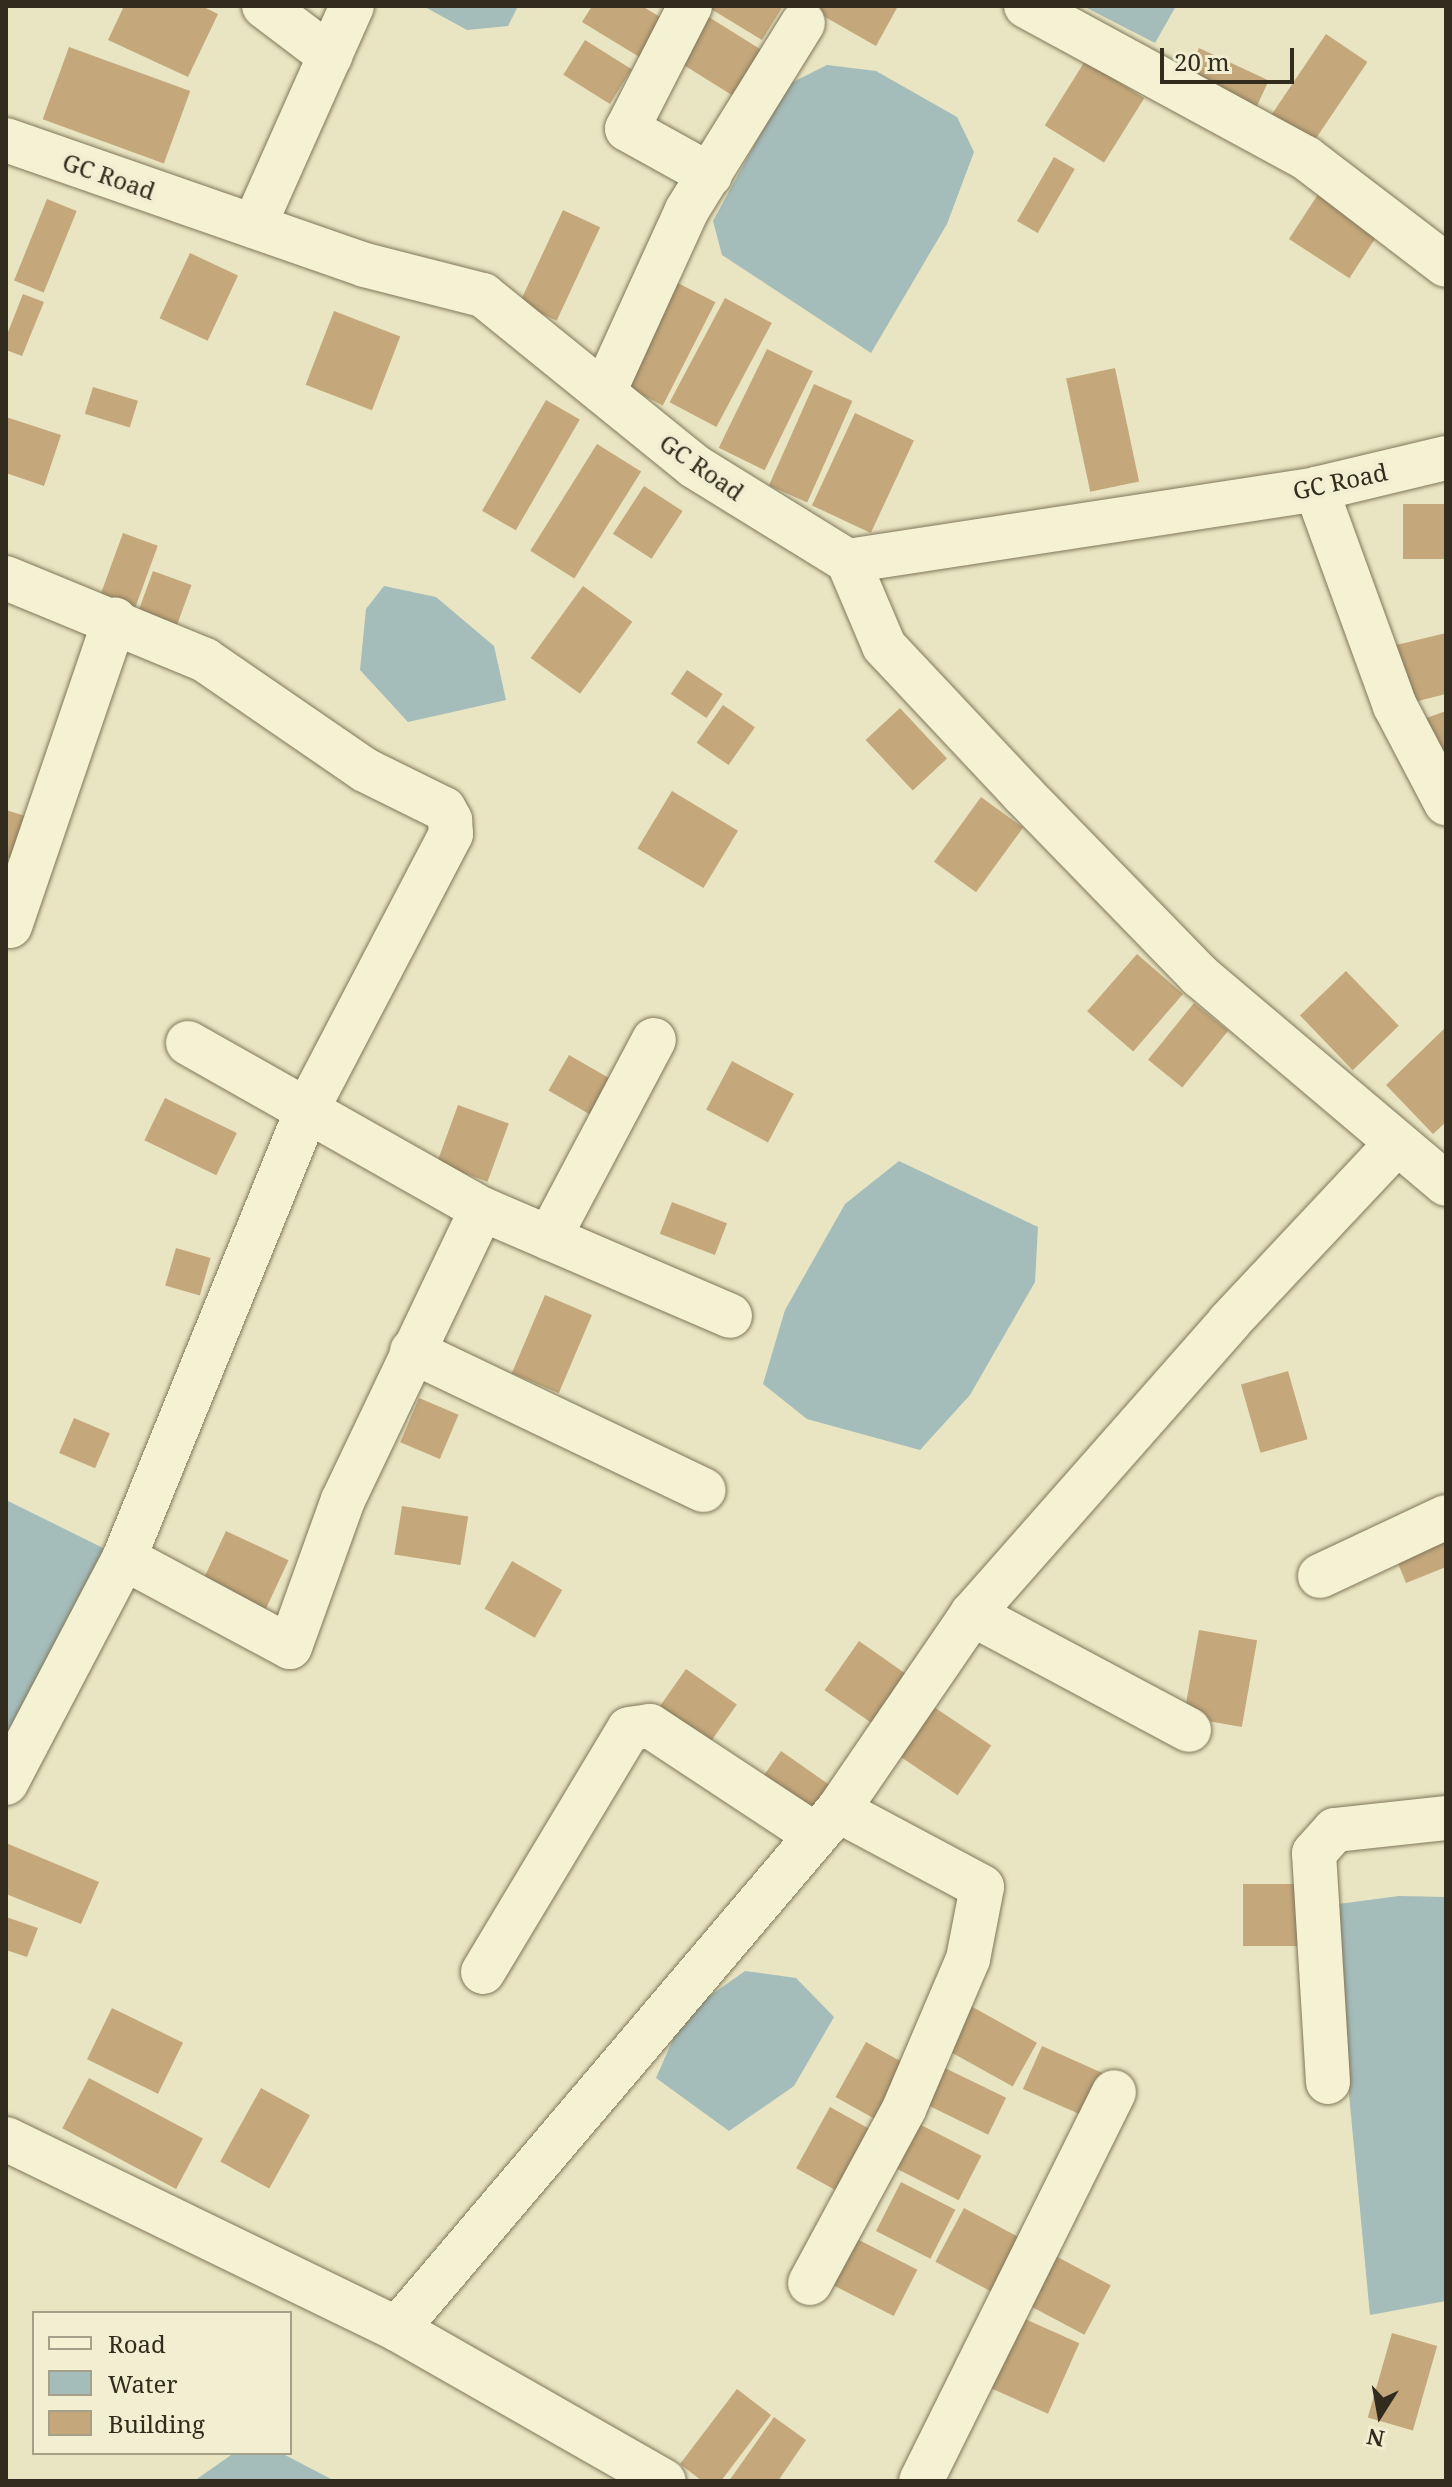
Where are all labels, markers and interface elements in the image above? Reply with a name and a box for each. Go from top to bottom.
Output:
scale bar [1164,32,1298,82]
text: 20 m [1174,45,1230,78]
street label: GC Road [59,147,159,205]
street label: GC Road [654,428,750,506]
street label: GC Road [1290,457,1390,505]
legend [32,2311,292,2455]
text: Road [108,2327,166,2360]
text: Water [108,2367,178,2400]
north arrow [1340,2375,1420,2455]
text: Building [108,2407,205,2440]
text: N [1364,2422,1387,2455]

